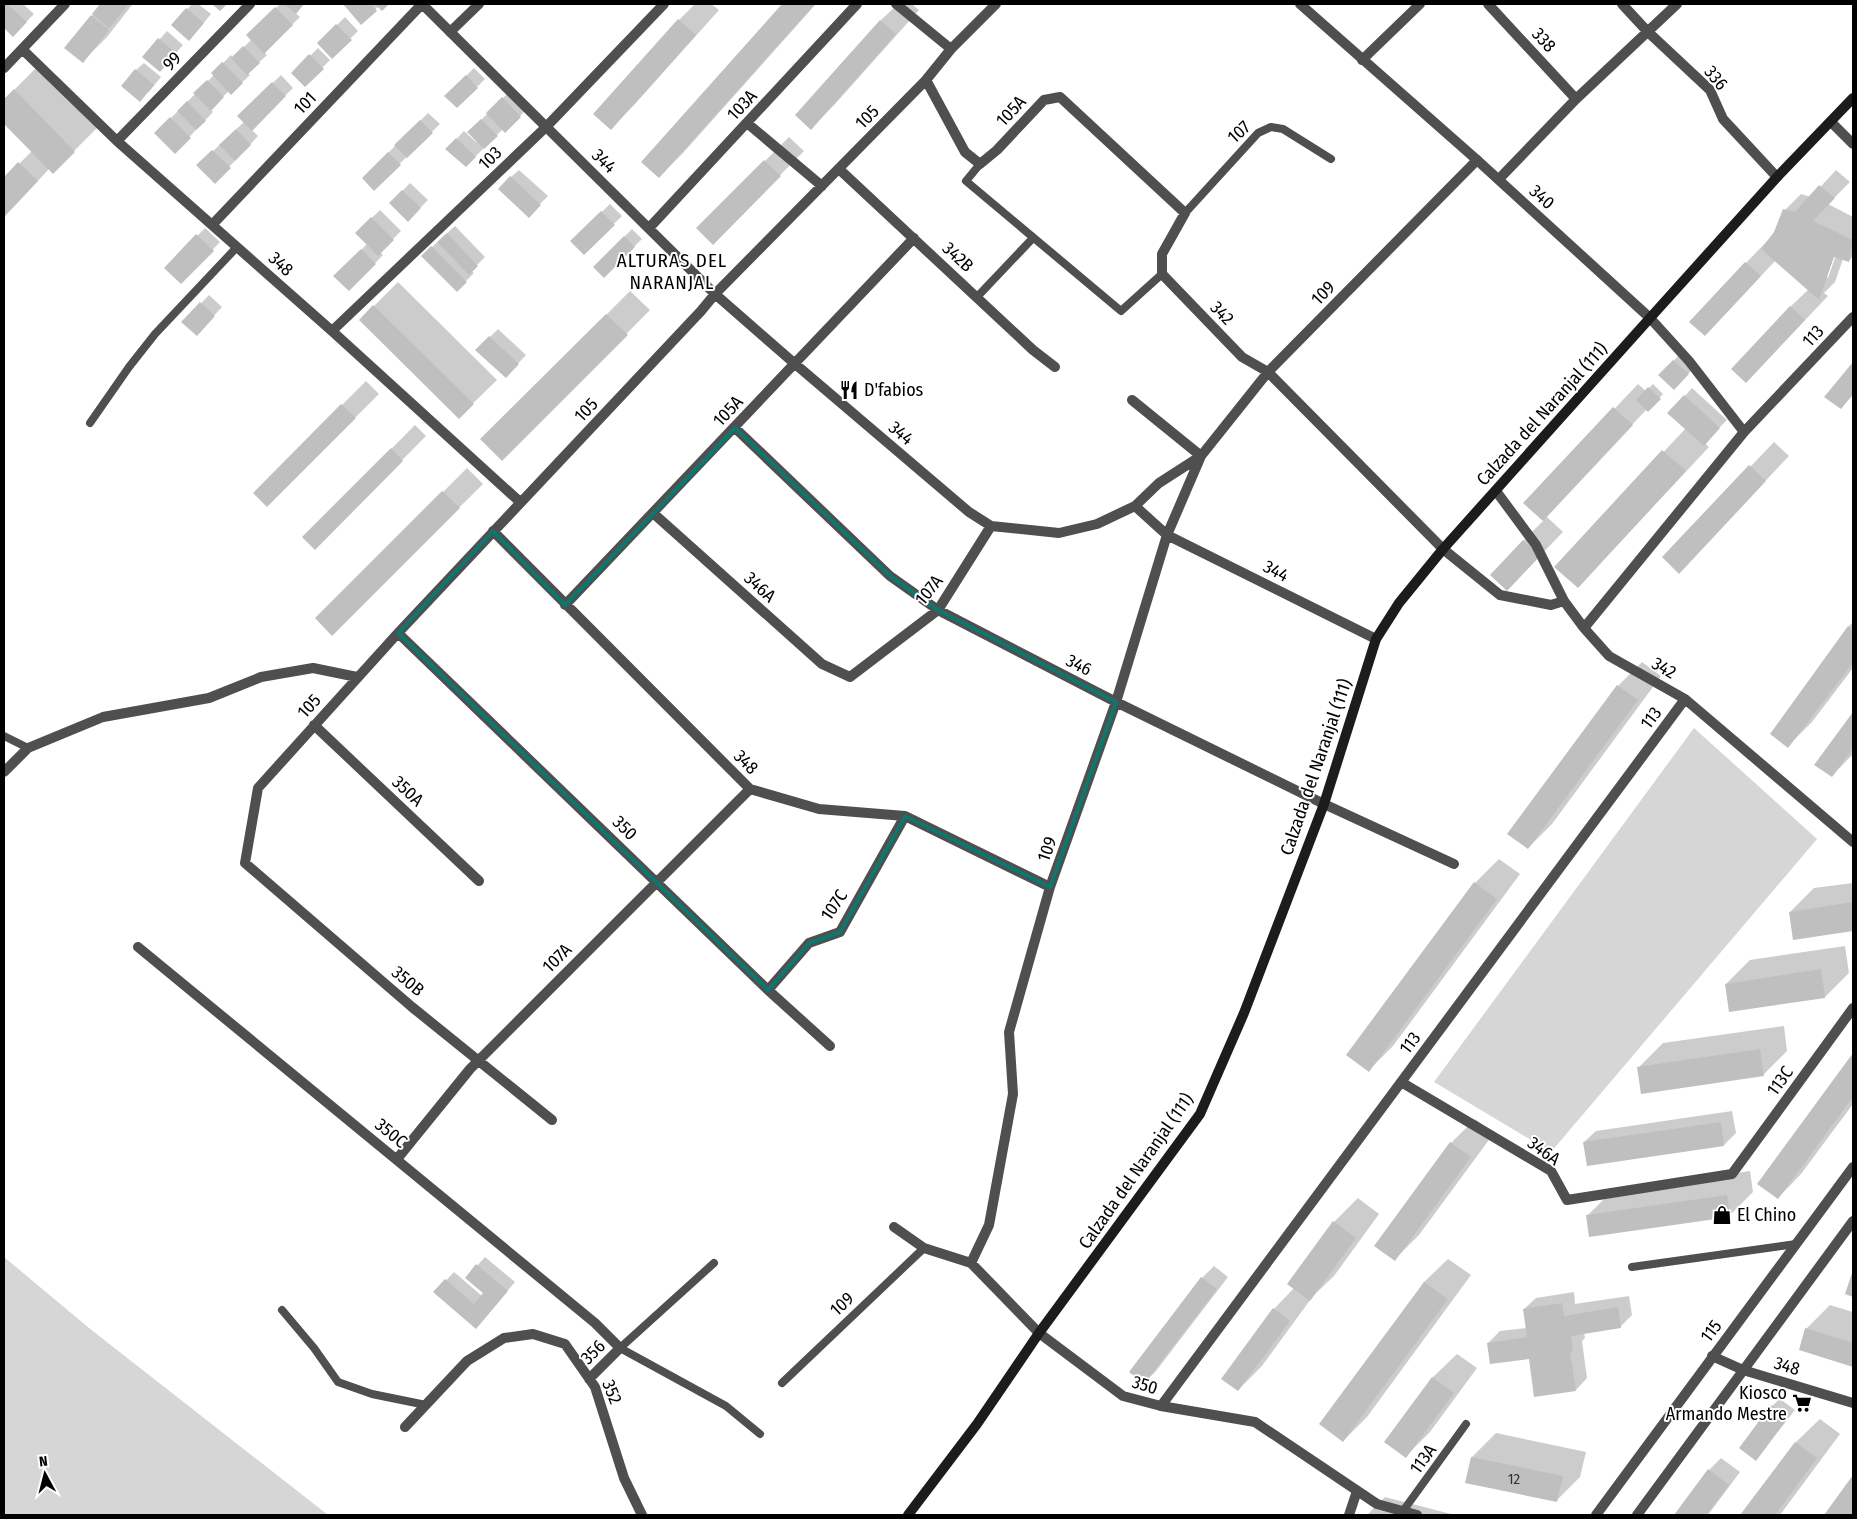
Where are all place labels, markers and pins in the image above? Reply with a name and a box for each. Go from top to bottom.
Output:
restaurant icon: D'fabios [838,379,860,401]
place label: D'fabios [864,379,924,401]
shop icon: El Chino [1711,1204,1733,1226]
place label: El Chino [1737,1204,1796,1226]
place label: Kiosco Armando Mestre [1666,1382,1787,1425]
supermarket icon: Kiosco Armando Mestre [1791,1392,1813,1414]

